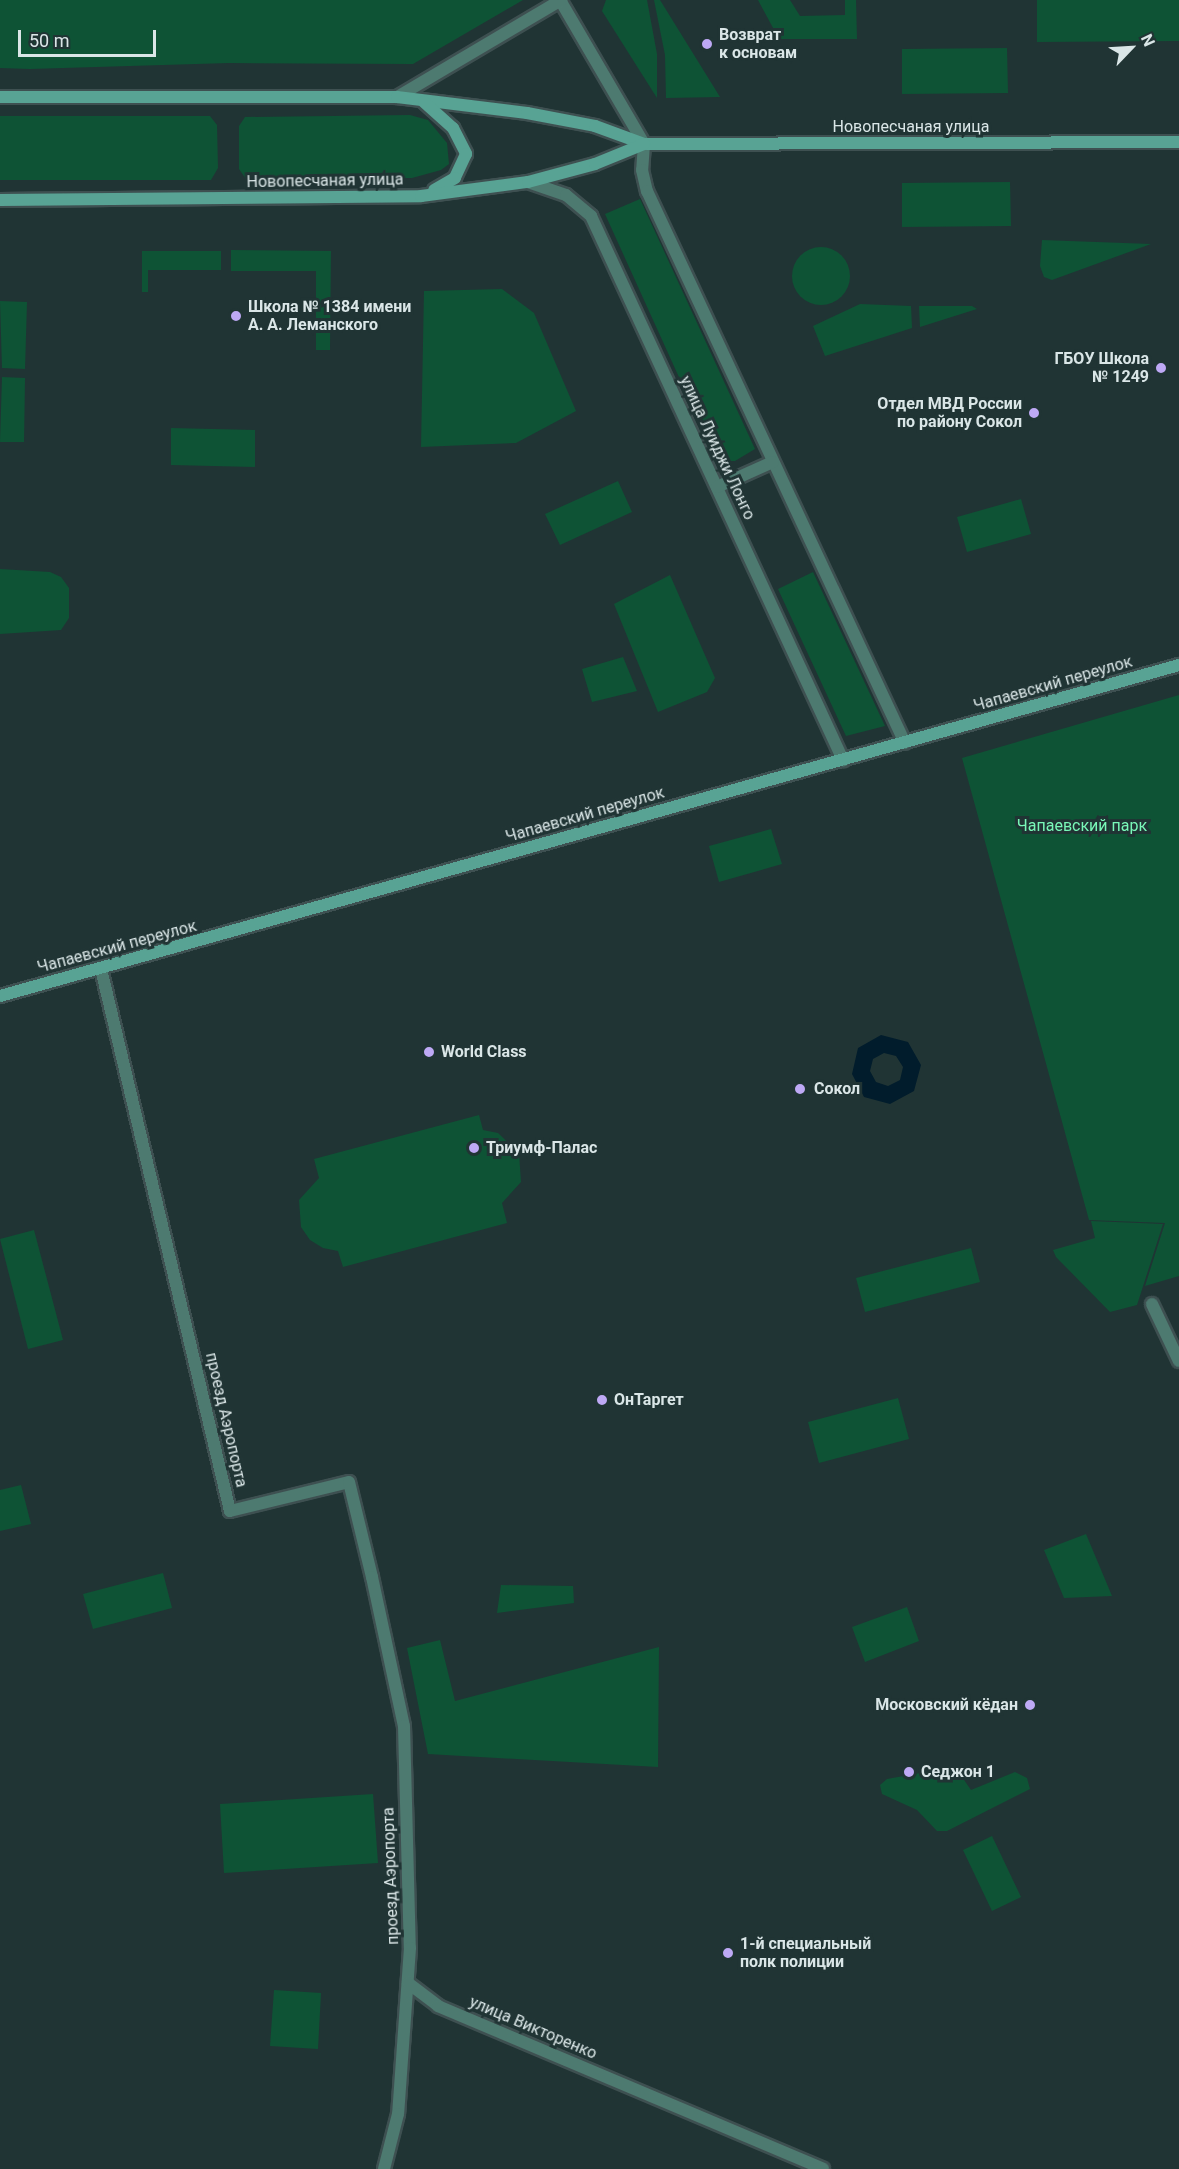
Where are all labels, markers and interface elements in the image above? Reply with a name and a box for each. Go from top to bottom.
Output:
scale bar [21,18,159,56]
north arrow [1101,18,1161,78]
place label: Возврат к основам [719,25,797,63]
text: 50 m [29,30,69,51]
text: N [1137,31,1159,49]
marker: Возврат к основам [700,37,714,51]
street label: Новопесчаная улица [833,117,989,137]
street label: Новопесчаная улица [246,170,404,192]
place label: Школа № 1384 имени А. А. Леманского [248,297,411,335]
marker: Школа № 1384 имени А. А. Леманского [229,309,243,323]
place label: ГБОУ Школа № 1249 [1054,349,1149,387]
marker: ГБОУ Школа № 1249 [1154,361,1168,375]
street label: улица Луиджи Лонго [675,373,759,523]
place label: Отдел МВД России по району Сокол [877,394,1022,432]
marker: Отдел МВД России по району Сокол [1027,406,1041,420]
street label: Чапаевский переулок [972,652,1134,716]
street label: Чапаевский переулок [504,783,666,847]
park label: Чапаевский парк [1017,816,1147,836]
street label: Чапаевский переулок [35,916,199,978]
place label: World Class [441,1042,527,1062]
marker: World Class [422,1045,436,1059]
place label: Сокол [814,1079,860,1099]
marker: Сокол [791,1080,809,1098]
place label: Триумф-Палас [486,1138,597,1158]
marker: Триумф-Палас [467,1141,481,1155]
street label: проезд Аэропорта [201,1351,251,1489]
place label: ОнТаргет [614,1390,684,1410]
marker: ОнТаргет [595,1393,609,1407]
place label: Московский кёдан [875,1695,1018,1715]
marker: Московский кёдан [1023,1698,1037,1712]
place label: Седжон 1 [921,1762,995,1782]
marker: Седжон 1 [902,1765,916,1779]
street label: проезд Аэропорта [379,1807,403,1945]
place label: 1-й специальный полк полиции [740,1934,871,1972]
marker: 1-й специальный полк полиции [721,1946,735,1960]
street label: улица Викторенко [466,1992,600,2064]

